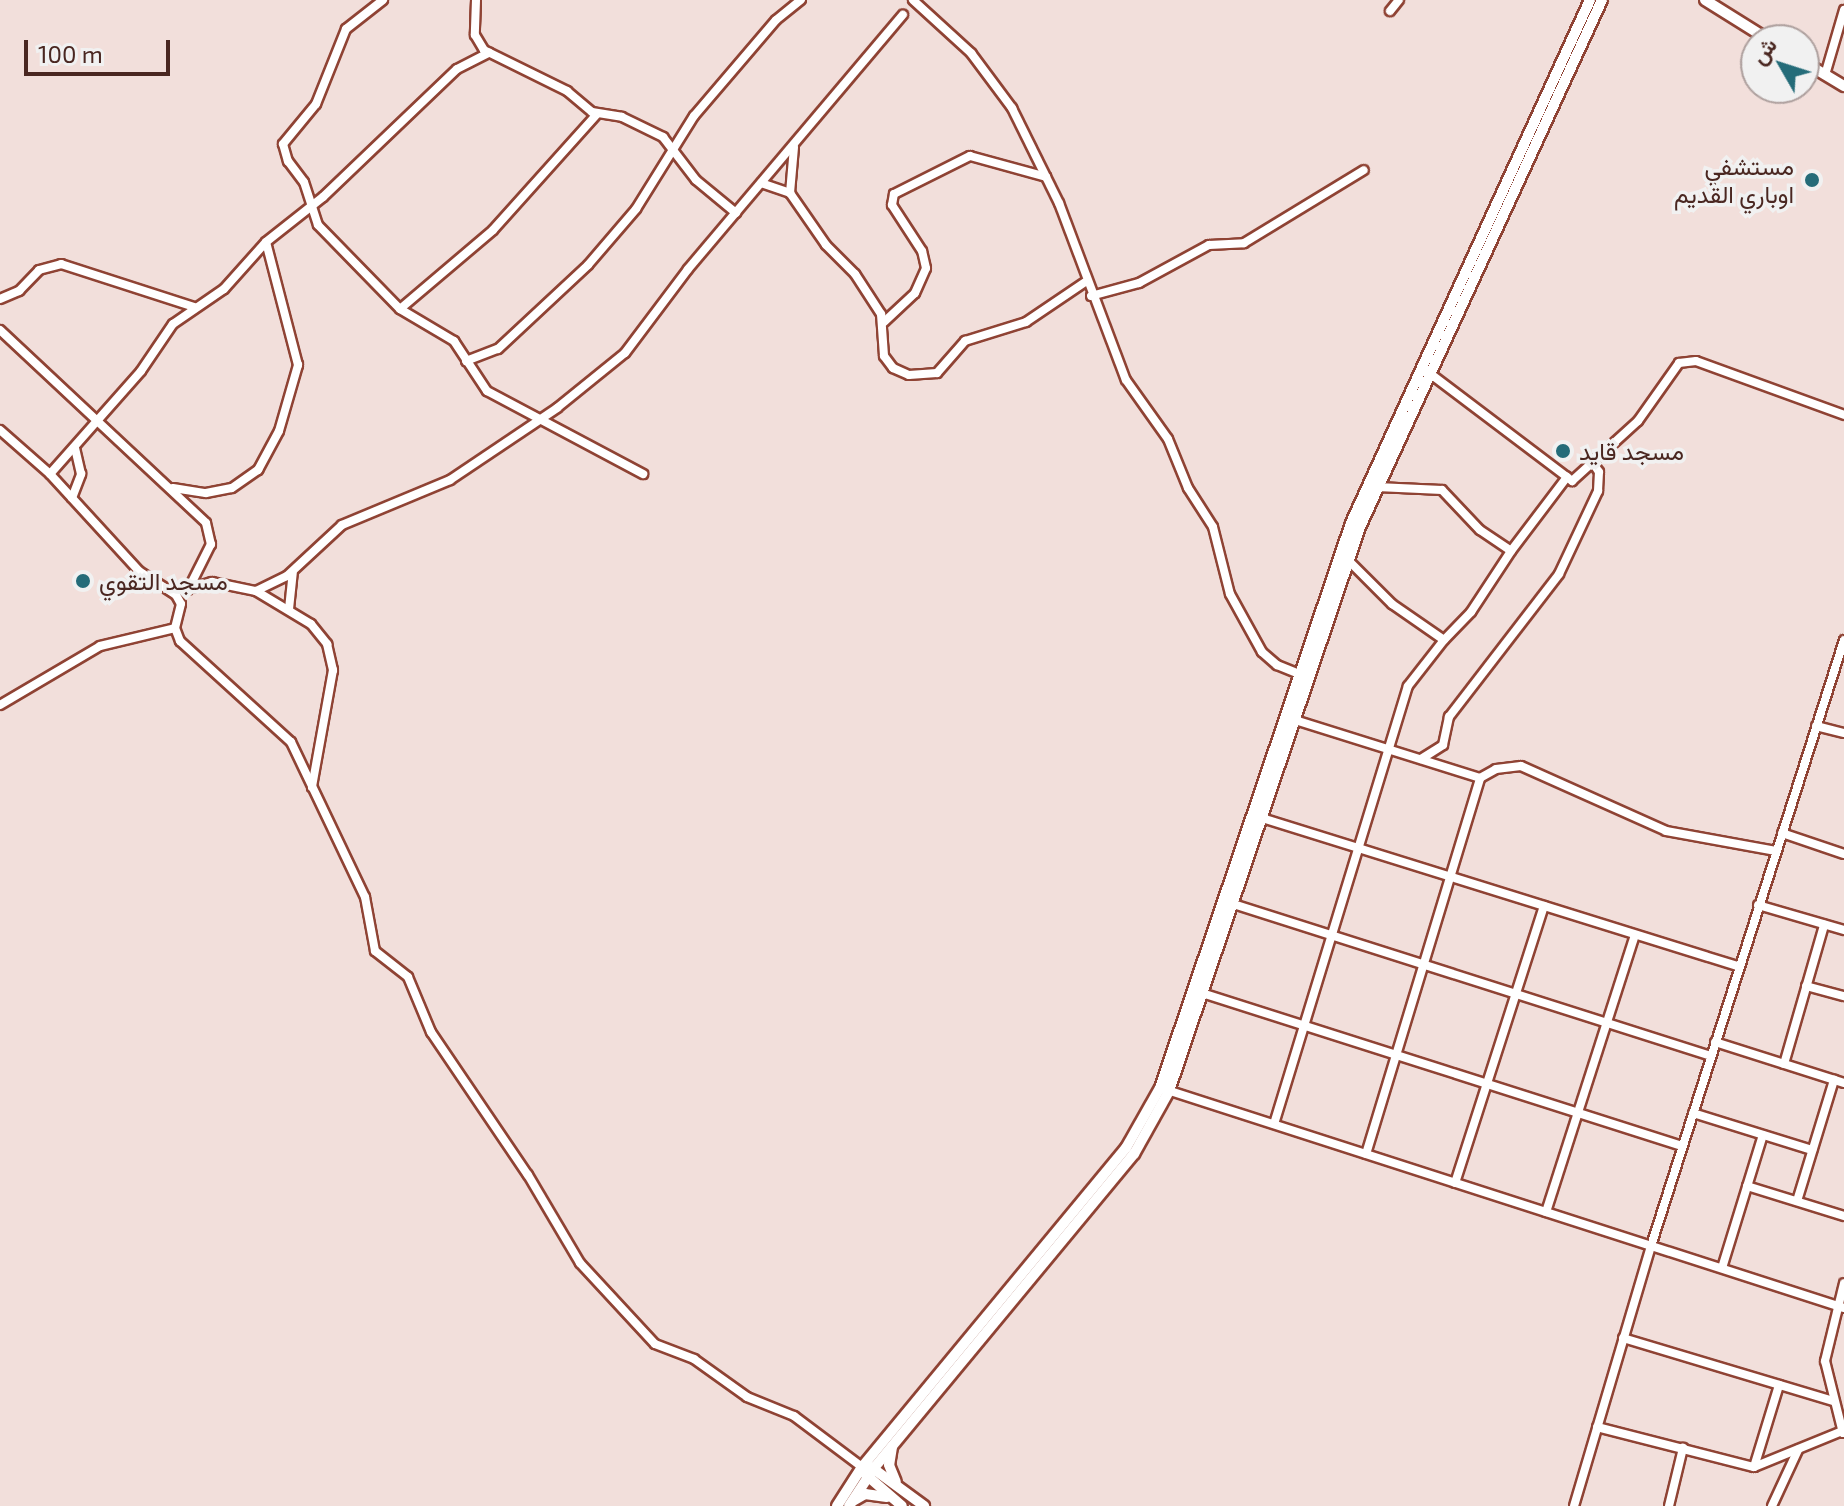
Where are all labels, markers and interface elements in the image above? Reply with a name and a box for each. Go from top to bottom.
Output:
scale bar [28,24,174,74]
north arrow [1740,24,1820,104]
text: ش [1744,32,1781,69]
text: 100 m [38,39,103,68]
place label: مستشفي اوباري القديم [1674,152,1794,208]
marker: مستشفي اوباري القديم [1801,169,1823,191]
place label: مسجد قايد [1579,437,1684,465]
marker: مسجد قايد [1554,442,1572,460]
place label: مسجد التقوي [99,567,228,595]
marker: مسجد التقوي [74,572,92,590]

